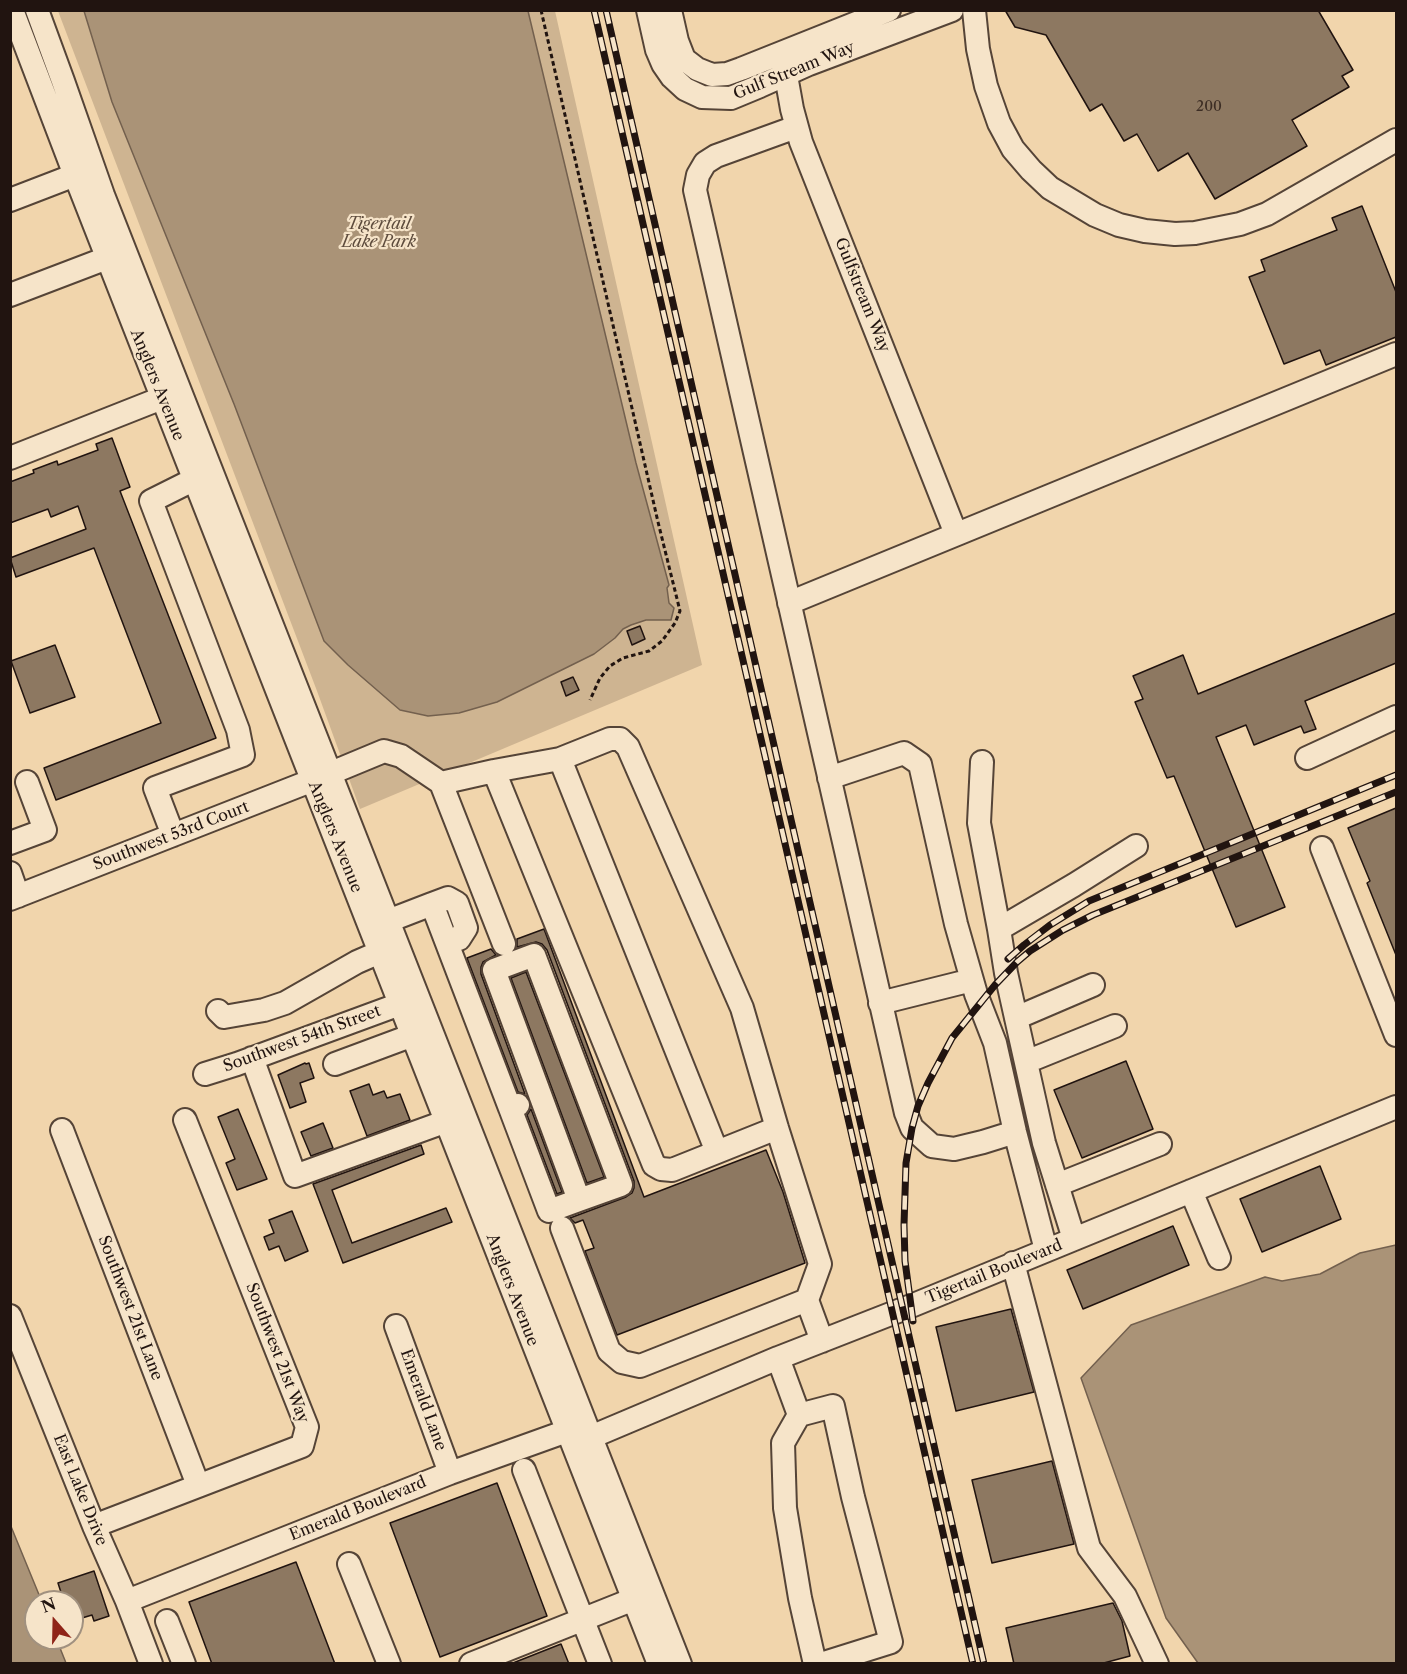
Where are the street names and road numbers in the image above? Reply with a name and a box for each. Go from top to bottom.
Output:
street label: Gulf Stream Way [731,38,857,104]
street label: Gulfstream Way [830,235,894,355]
street label: Anglers Avenue [126,326,188,444]
street label: Anglers Avenue [304,778,366,896]
street label: Southwest 53rd Court [90,797,252,875]
street label: Southwest 54th Street [221,1002,383,1076]
street label: Anglers Avenue [482,1231,542,1349]
street label: Southwest 21st Lane [93,1233,167,1383]
street label: Tigertail Boulevard [923,1236,1065,1308]
street label: Southwest 21st Way [241,1280,313,1426]
street label: Emerald Lane [396,1347,450,1453]
street label: East Lake Drive [49,1431,111,1549]
street label: Emerald Boulevard [287,1473,429,1545]

